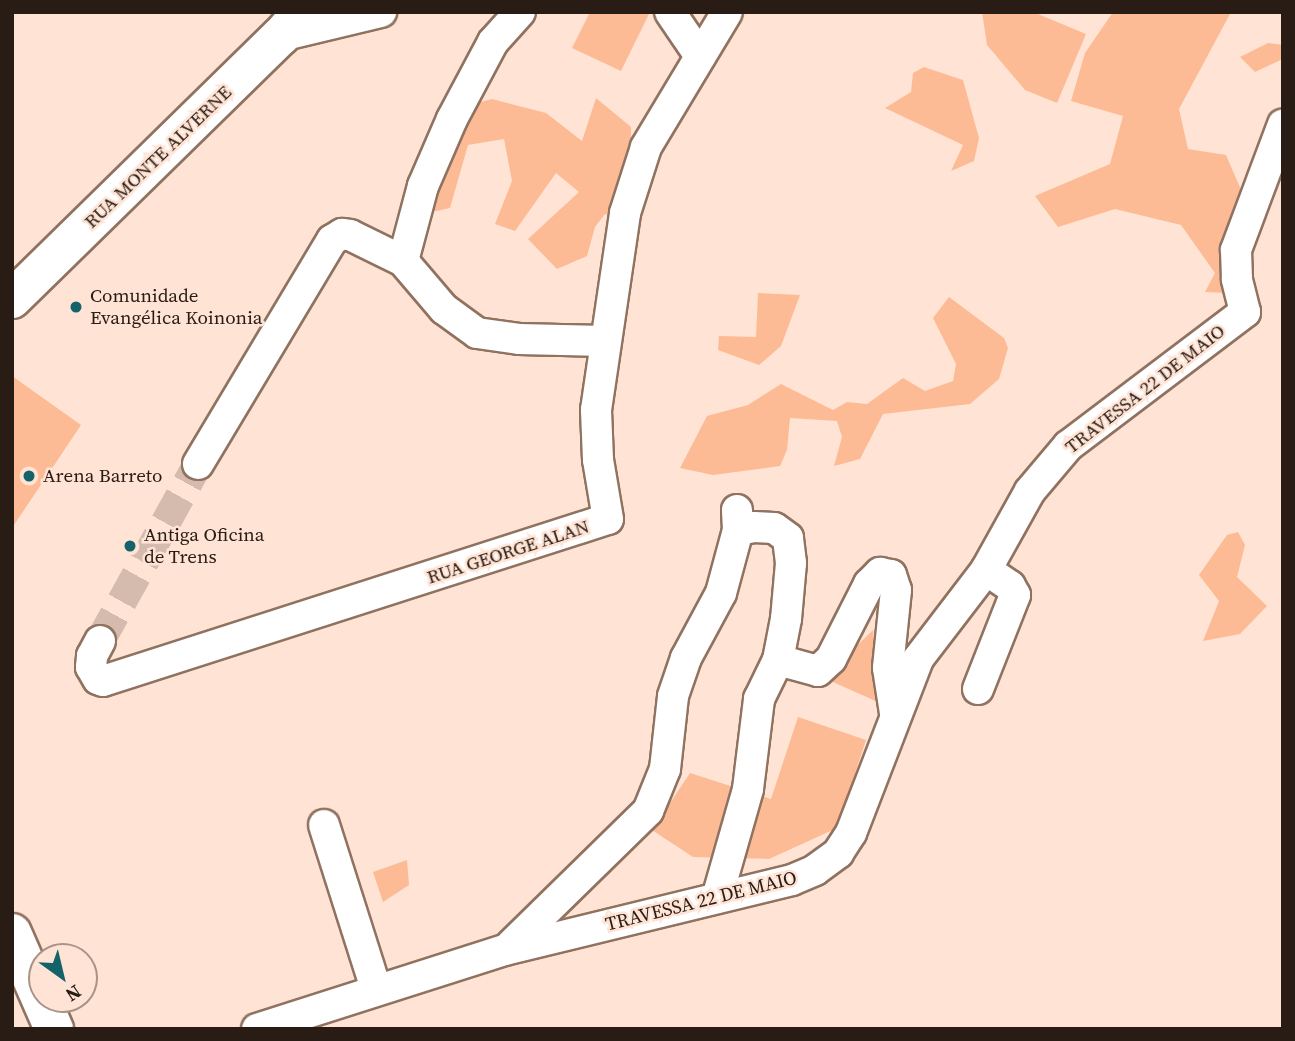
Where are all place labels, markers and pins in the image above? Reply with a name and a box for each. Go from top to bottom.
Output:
place label: Comunidade Evangélica Koinonia [90,285,262,329]
marker: Comunidade Evangélica Koinonia [68,299,84,315]
place label: Arena Barreto [43,465,162,487]
marker: Arena Barreto [21,468,37,484]
place label: Antiga Oficina de Trens [144,524,265,568]
marker: Antiga Oficina de Trens [122,538,138,554]

